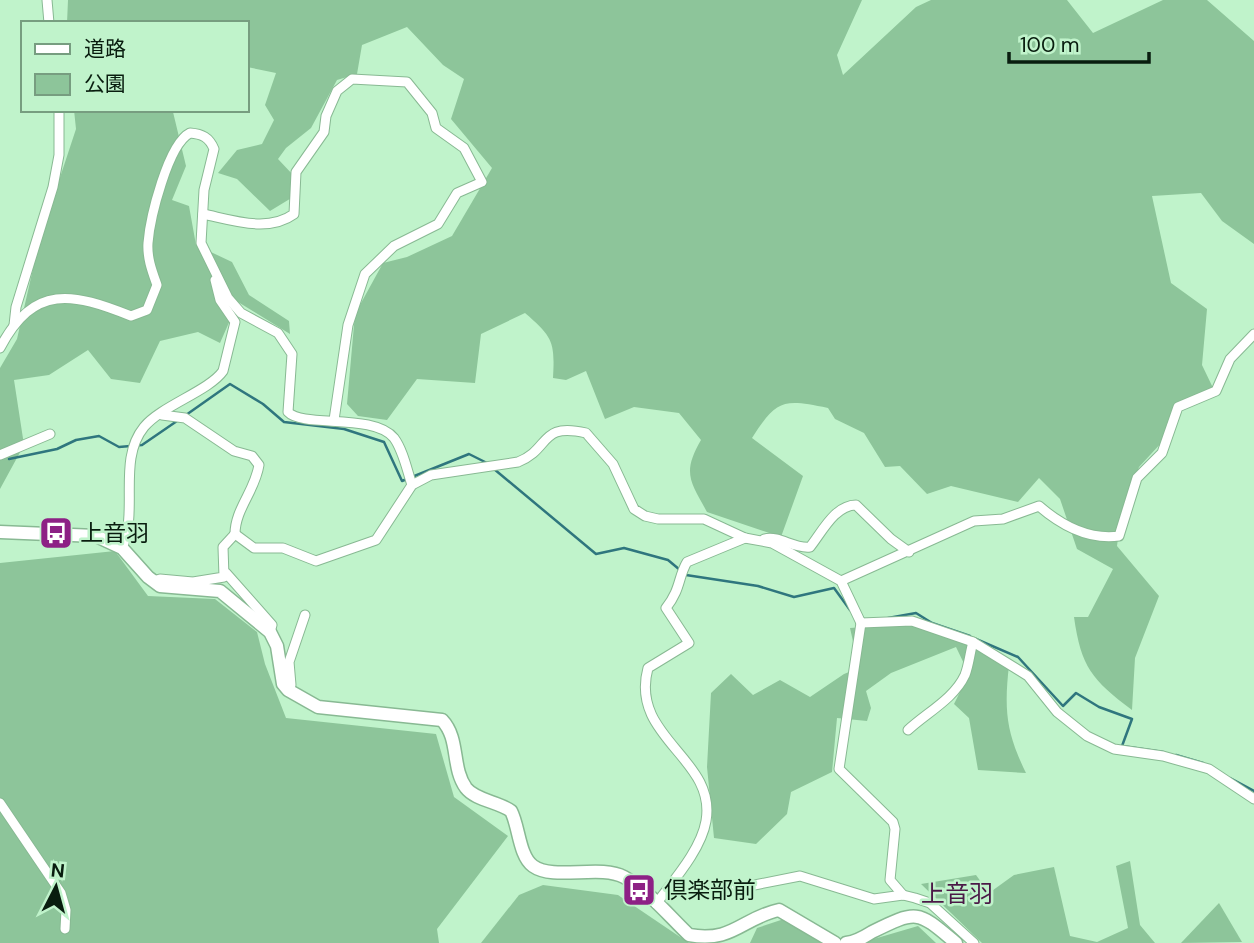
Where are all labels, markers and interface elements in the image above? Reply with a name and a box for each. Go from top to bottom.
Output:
legend [21,21,248,112]
scale bar [1009,21,1149,65]
text: 100 m [1020,31,1080,59]
text: 道路 [84,35,126,63]
text: 公園 [84,70,126,98]
bus stop icon: 上音羽 [37,514,75,552]
place label: 上音羽 [80,518,149,548]
north arrow [21,852,91,922]
text: N [50,857,66,884]
bus stop icon: 倶楽部前 [620,871,658,909]
place label: 倶楽部前 [664,875,756,905]
district label: 上音羽 [921,878,993,909]

